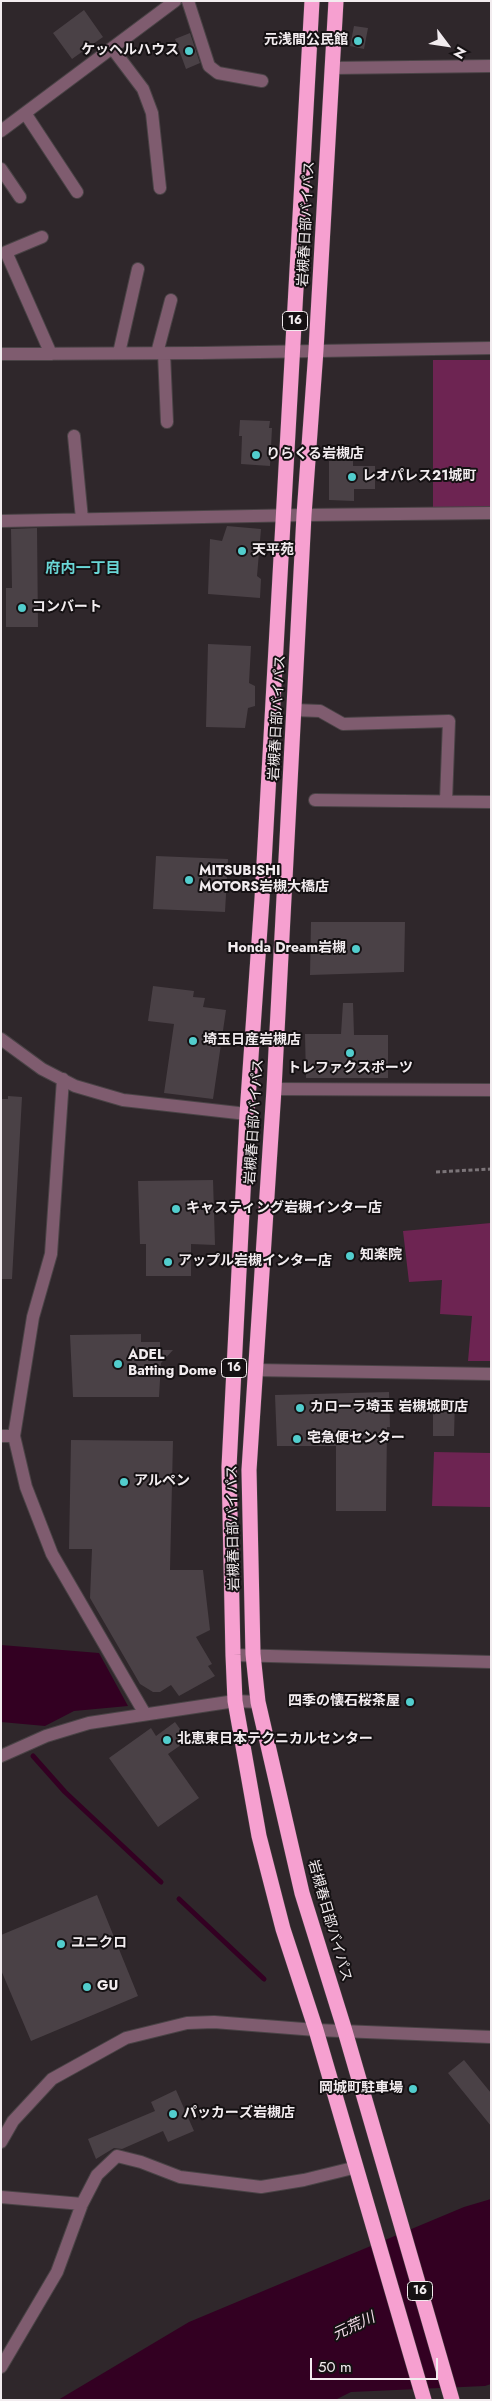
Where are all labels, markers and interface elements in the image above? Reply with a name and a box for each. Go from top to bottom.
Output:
north arrow [422,20,472,70]
place label: 元浅間公民館 [264,33,348,49]
marker: 元浅間公民館 [352,35,364,47]
place label: ケッヘルハウス [81,43,179,59]
text: N [448,43,471,63]
marker: ケッヘルハウス [183,45,195,57]
street label: 岩槻春日部バイパス [295,161,319,287]
road number: 16 [282,312,308,331]
place label: りらくる岩槻店 [266,447,364,463]
marker: りらくる岩槻店 [250,449,262,461]
place label: レオパレス21城町 [362,469,476,485]
marker: レオパレス21城町 [346,471,358,483]
place label: 天平苑 [252,543,294,559]
marker: 天平苑 [236,545,248,557]
district label: 府内一丁目 [46,560,120,578]
place label: コンバート [32,600,102,616]
marker: コンバート [16,602,28,614]
street label: 岩槻春日部バイパス [266,655,290,781]
place label: MITSUBISHI MOTORS岩槻大橋店 [199,864,329,896]
marker: MITSUBISHI MOTORS岩槻大橋店 [183,874,195,886]
place label: Honda Dream岩槻 [227,941,346,957]
marker: Honda Dream岩槻 [350,943,362,955]
place label: 埼玉日産岩槻店 [203,1033,301,1049]
marker: 埼玉日産岩槻店 [187,1035,199,1047]
marker: トレファクスポーツ [344,1047,356,1059]
street label: 岩槻春日部バイパス [242,1059,268,1185]
place label: トレファクスポーツ [287,1061,413,1077]
place label: キャスティング岩槻インター店 [186,1201,382,1217]
marker: キャスティング岩槻インター店 [170,1203,182,1215]
place label: 知楽院 [360,1248,402,1264]
marker: 知楽院 [344,1250,356,1262]
place label: アップル岩槻インター店 [178,1254,332,1270]
marker: アップル岩槻インター店 [162,1256,174,1268]
place label: ADEL Batting Dome [128,1348,216,1380]
marker: ADEL Batting Dome [112,1358,124,1370]
road number: 16 [222,1359,246,1378]
place label: カローラ埼玉 岩槻城町店 [310,1400,468,1416]
marker: カローラ埼玉 岩槻城町店 [294,1402,306,1414]
place label: 宅急便センター [307,1431,405,1447]
marker: 宅急便センター [291,1433,303,1445]
street label: 岩槻春日部バイパス [225,1465,243,1591]
place label: アルペン [134,1474,190,1490]
marker: アルペン [118,1476,130,1488]
place label: 四季の懐石桜茶屋 [288,1694,400,1710]
marker: 四季の懐石桜茶屋 [404,1696,416,1708]
place label: 北恵東日本テクニカルセンター [177,1732,373,1748]
marker: 北恵東日本テクニカルセンター [161,1734,173,1746]
street label: 岩槻春日部バイパス [304,1858,354,1984]
place label: ユニクロ [71,1936,127,1952]
marker: ユニクロ [55,1938,67,1950]
place label: GU [97,1979,118,1995]
marker: GU [81,1981,93,1993]
place label: 岡城町駐車場 [319,2081,403,2097]
marker: 岡城町駐車場 [407,2083,419,2095]
place label: パッカーズ岩槻店 [183,2106,295,2122]
marker: パッカーズ岩槻店 [167,2108,179,2120]
road number: 16 [408,2282,432,2300]
water label: 元荒川 [330,2309,378,2345]
scale bar [312,2348,440,2380]
text: 50 m [318,2356,352,2378]

